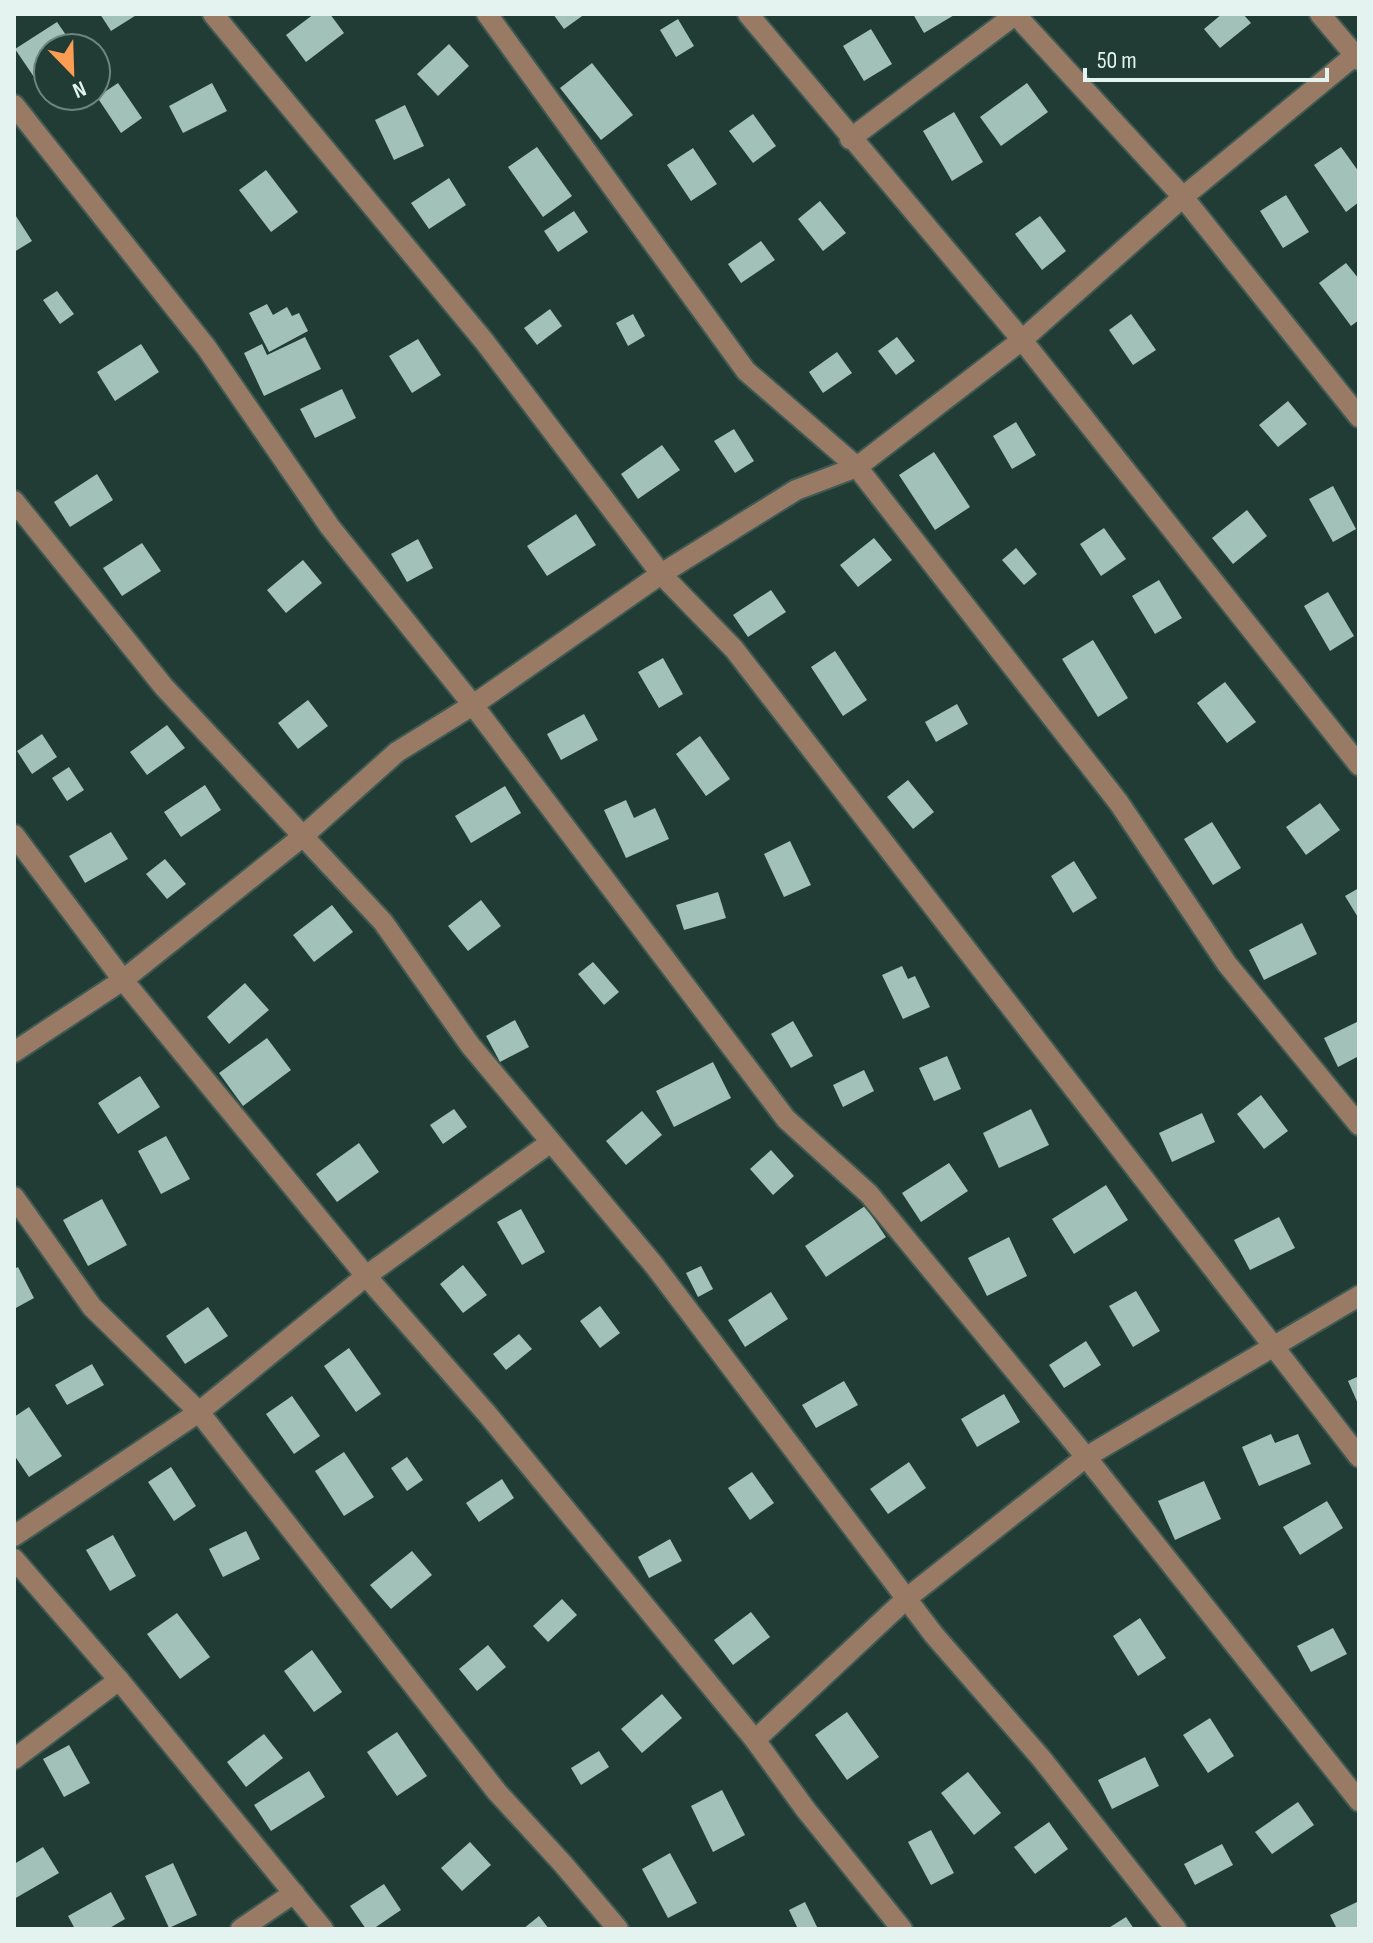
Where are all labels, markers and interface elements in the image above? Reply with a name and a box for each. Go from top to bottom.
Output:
north arrow [32,32,112,112]
scale bar [1085,32,1327,82]
text: 50 m [1097,46,1137,75]
text: N [69,74,90,104]

